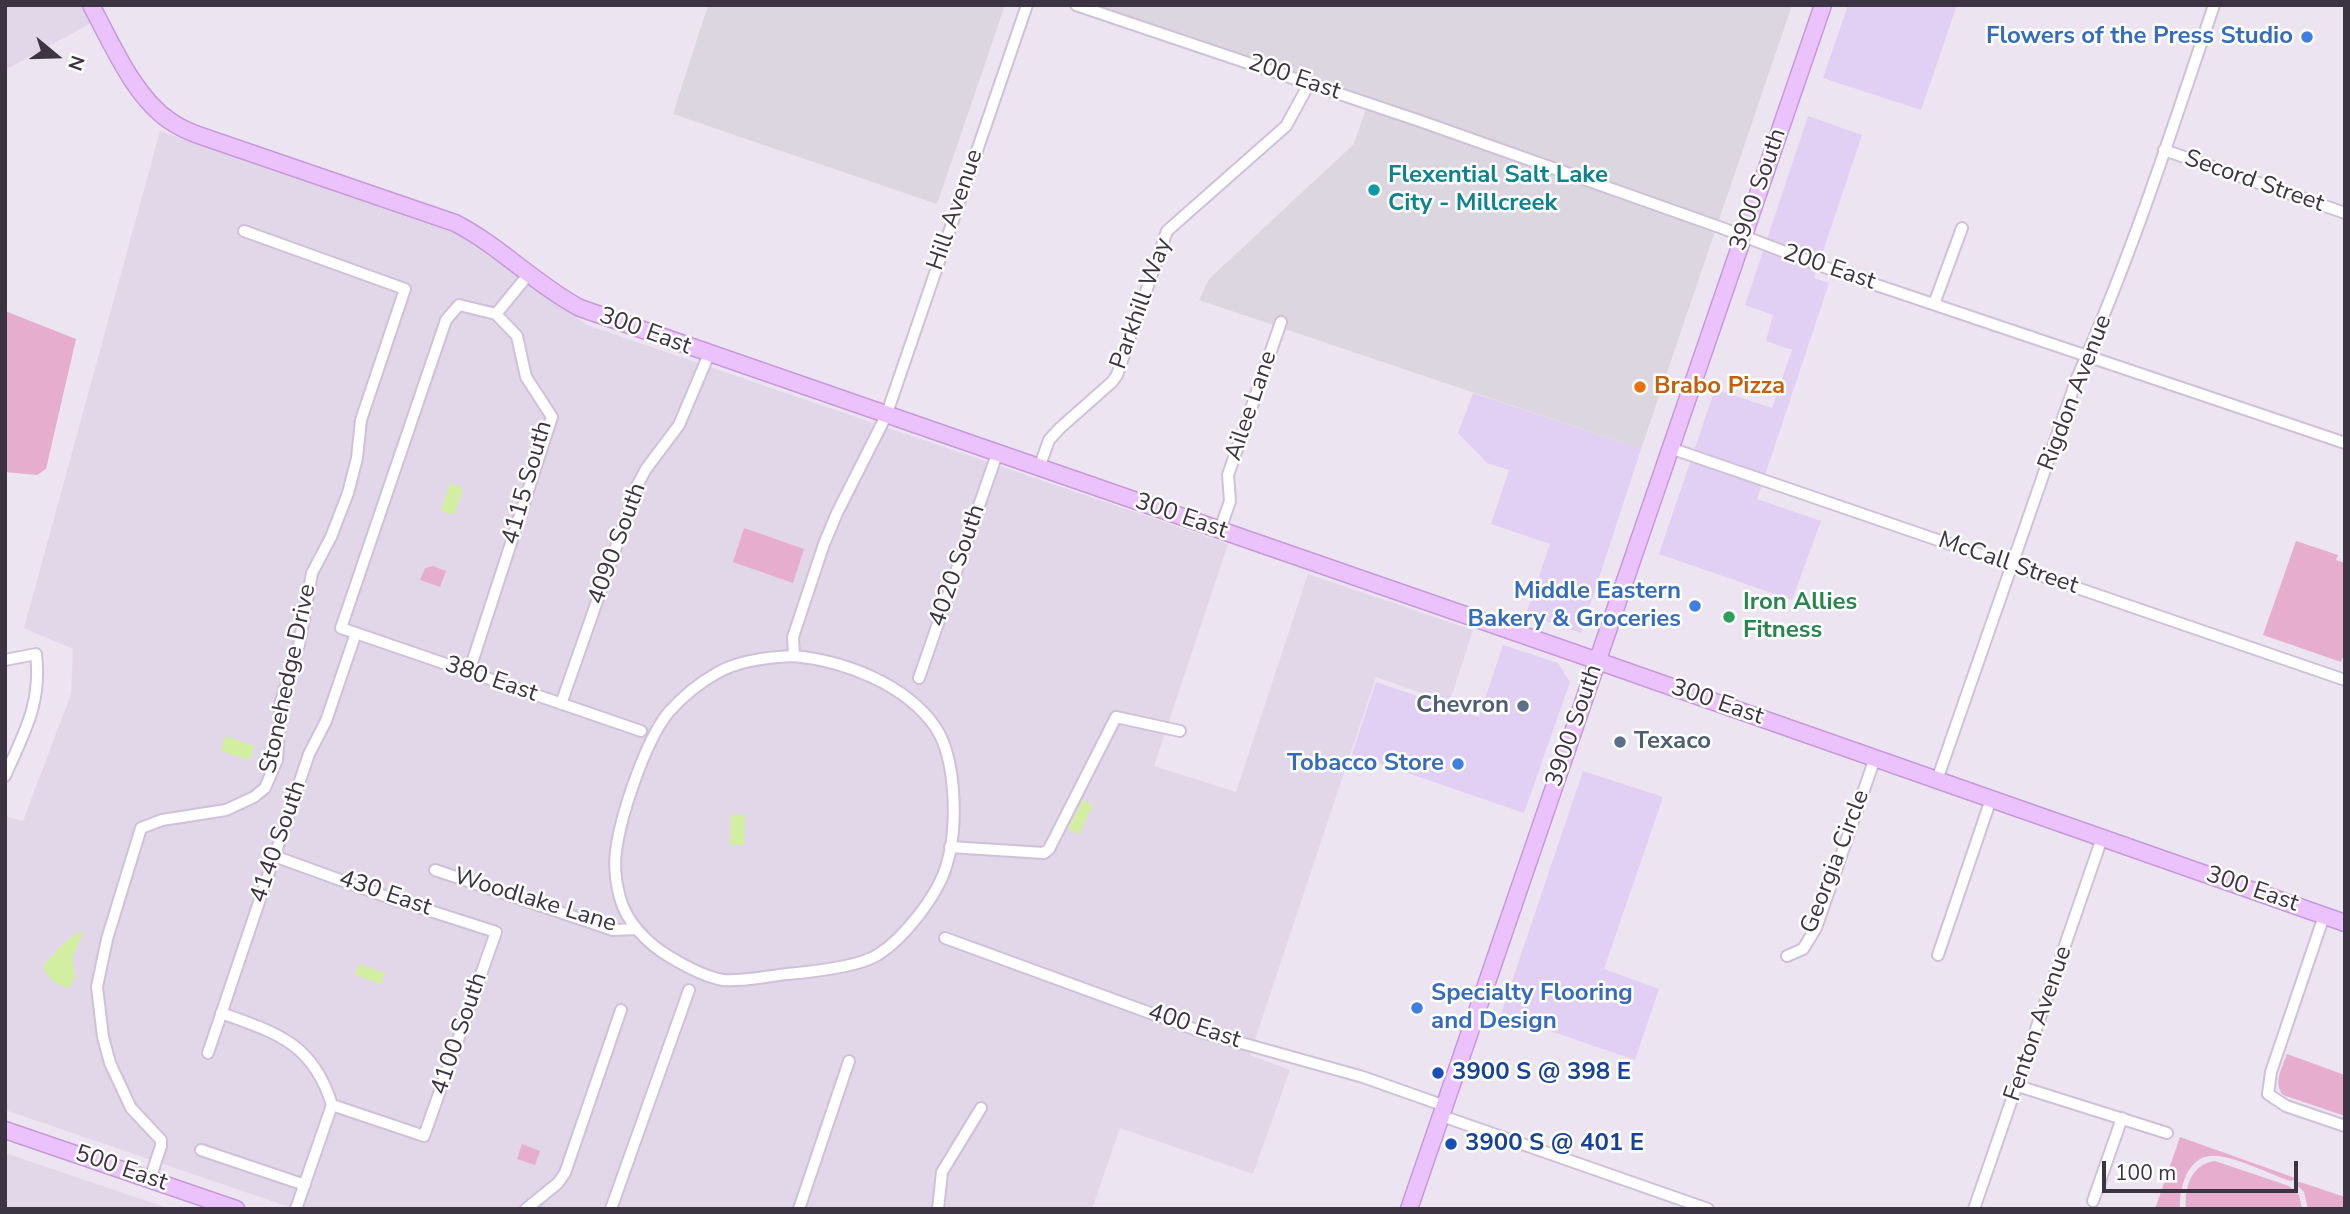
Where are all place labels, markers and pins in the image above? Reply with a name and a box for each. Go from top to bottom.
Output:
place label: Flowers of the Press Studio [1986,23,2293,51]
marker: Flowers of the Press Studio [2299,29,2315,45]
place label: Flexential Salt Lake City - Millcreek [1388,162,1608,218]
marker: Flexential Salt Lake City - Millcreek [1366,182,1382,198]
place label: Brabo Pizza [1654,373,1785,401]
marker: Brabo Pizza [1632,379,1648,395]
place label: Middle Eastern Bakery & Groceries [1468,578,1681,634]
place label: Iron Allies Fitness [1743,589,1857,645]
marker: Middle Eastern Bakery & Groceries [1687,598,1703,614]
marker: Iron Allies Fitness [1721,609,1737,625]
place label: Chevron [1416,692,1509,720]
marker: Chevron [1515,698,1531,714]
place label: Texaco [1634,728,1711,756]
marker: Texaco [1612,734,1628,750]
place label: Tobacco Store [1287,750,1444,778]
marker: Tobacco Store [1450,756,1466,772]
place label: Specialty Flooring and Design [1431,980,1633,1036]
marker: Specialty Flooring and Design [1409,1000,1425,1016]
place label: 3900 S @ 398 E [1452,1059,1631,1087]
marker: 3900 S @ 398 E [1430,1065,1446,1081]
place label: 3900 S @ 401 E [1465,1130,1644,1158]
marker: 3900 S @ 401 E [1443,1136,1459,1152]

